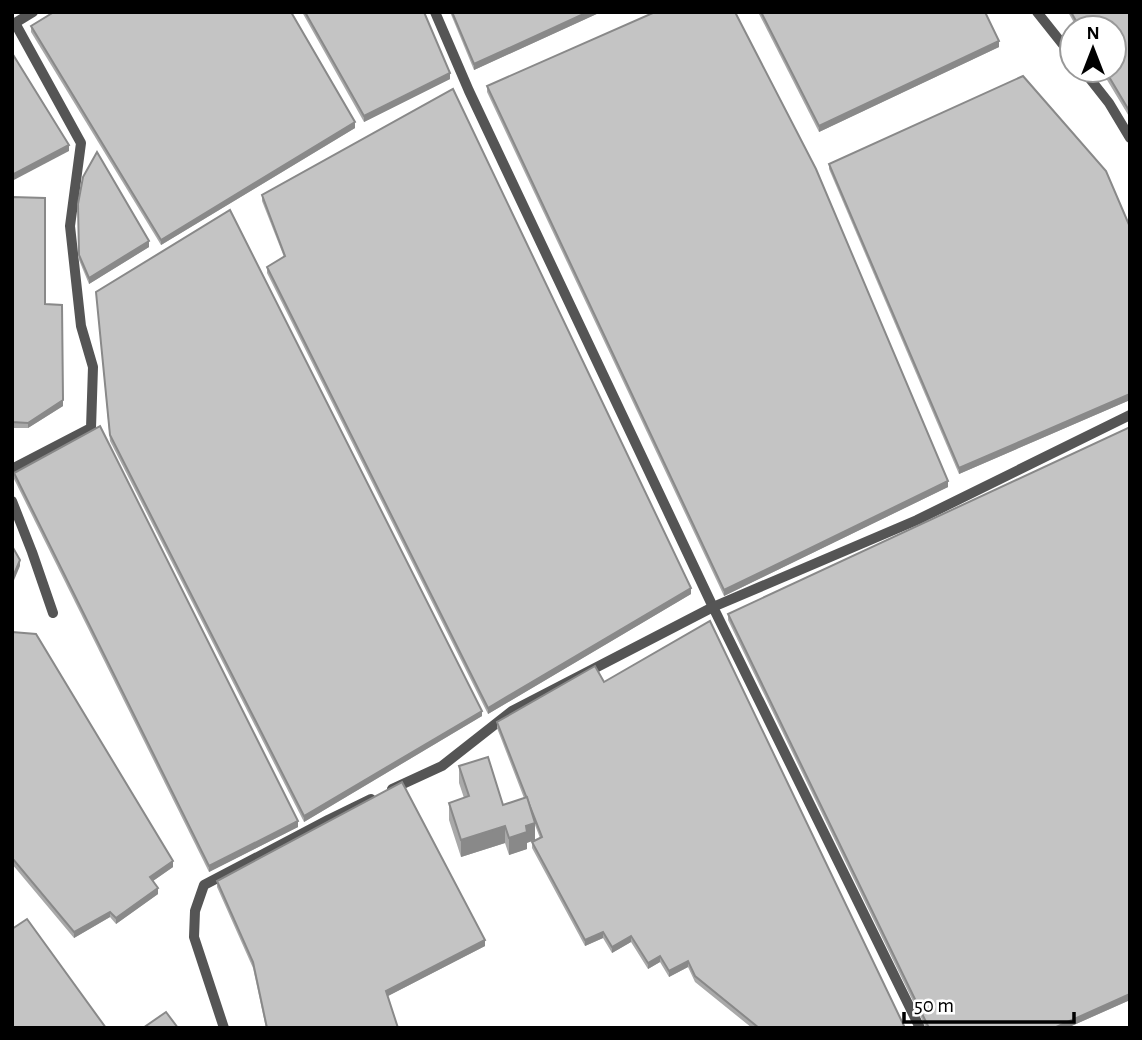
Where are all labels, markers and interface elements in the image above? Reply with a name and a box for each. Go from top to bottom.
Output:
north arrow [1058,14,1128,84]
text: N [1086,24,1100,43]
scale bar [904,981,1074,1025]
text: 50 m [914,995,954,1016]

